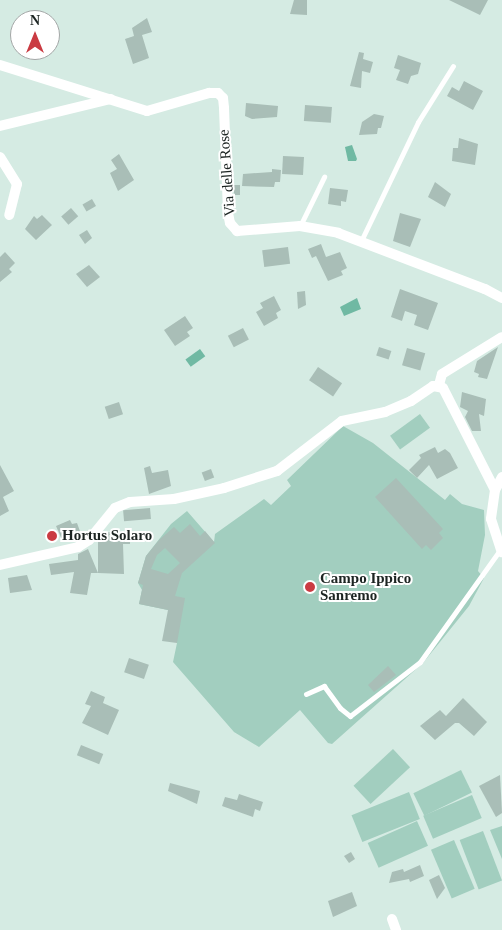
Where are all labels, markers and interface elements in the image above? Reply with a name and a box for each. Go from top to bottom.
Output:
north arrow [10,10,60,60]
text: N [30,13,40,28]
street label: Via delle Rose [215,129,239,217]
place label: Hortus Solaro [62,527,152,545]
marker: Hortus Solaro [46,530,58,542]
place label: Campo Ippico Sanremo [320,569,411,604]
marker: Campo Ippico Sanremo [304,581,316,593]

